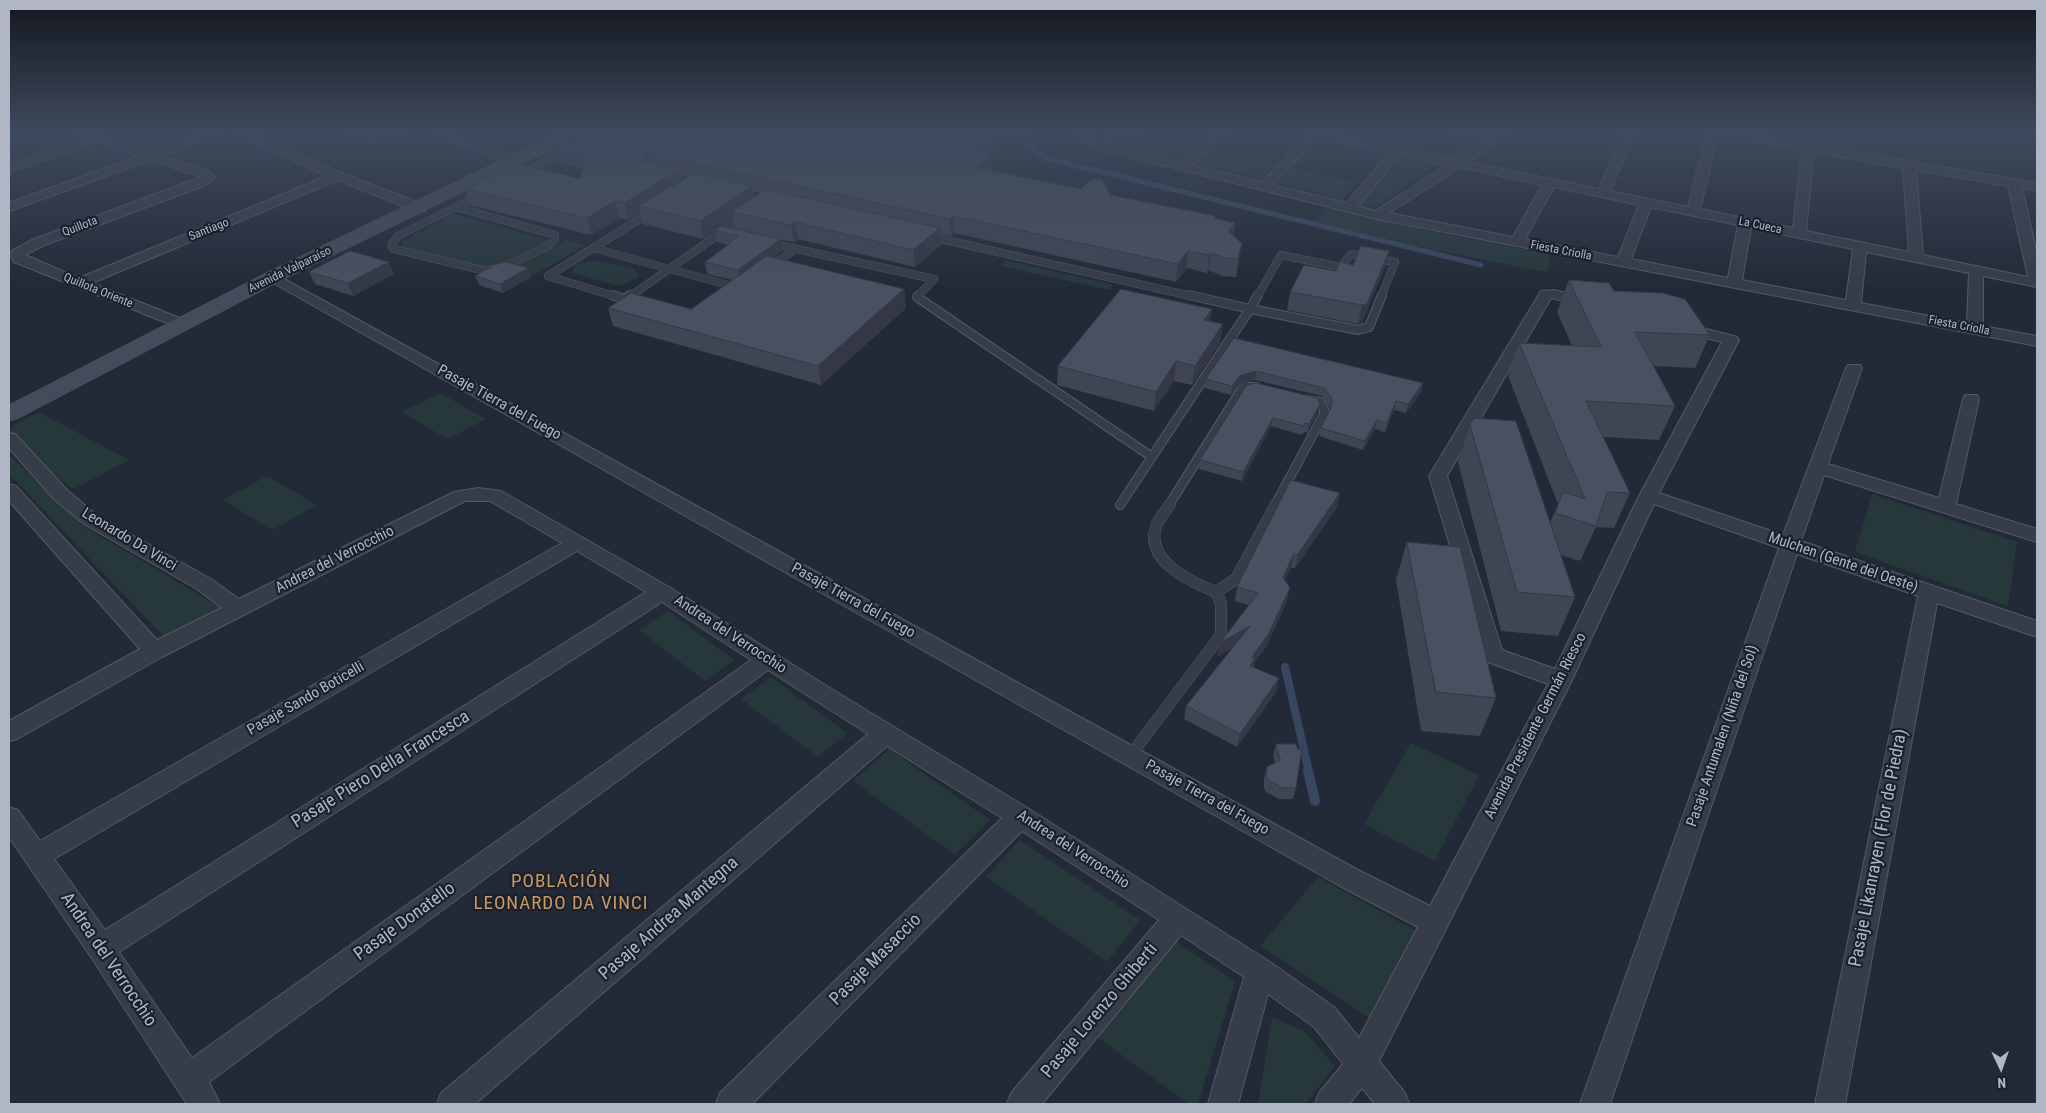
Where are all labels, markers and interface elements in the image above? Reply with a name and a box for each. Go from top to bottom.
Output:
street label: Quillota [60,214,100,240]
street label: La Cueca [1737,214,1783,238]
street label: Santiago [187,215,231,245]
street label: Fiesta Criolla [1529,238,1593,264]
street label: Avenida Valparaíso [246,244,334,296]
street label: Quillota Oriente [61,271,135,311]
street label: Fiesta Criolla [1927,313,1991,339]
street label: Pasaje Tierra del Fuego [434,362,564,444]
street label: Leonardo Da Vinci [78,505,180,575]
street label: Andrea del Verrocchio [273,522,397,598]
street label: Mulchen (Gente del Oeste) [1766,529,1920,597]
street label: Pasaje Tierra del Fuego [788,560,918,642]
street label: Andrea del Verrocchio [670,592,790,678]
street label: Avenida Presidente Germán Riesco [1481,630,1591,822]
street label: Pasaje Antumalen (Niña del Sol) [1683,643,1763,829]
street label: Pasaje Sando Boticelli [244,658,368,740]
street label: Pasaje Piero Della Francesca [288,706,474,834]
street label: Pasaje Likanrayen (Flor de Piedra) [1845,727,1913,969]
street label: Pasaje Tierra del Fuego [1142,757,1272,839]
street label: Andrea del Verrocchio [1013,807,1133,893]
street label: Pasaje Andrea Mantegna [595,853,743,985]
district label: POBLACIÓN LEONARDO DA VINCI [471,871,651,915]
street label: Pasaje Donatello [350,878,460,966]
street label: Andrea del Verrocchio [55,889,161,1031]
street label: Pasaje Masaccio [826,910,926,1010]
street label: Pasaje Lorenzo Ghiberti [1037,939,1163,1083]
north arrow [1976,1043,2026,1093]
text: N [1997,1075,2006,1091]

